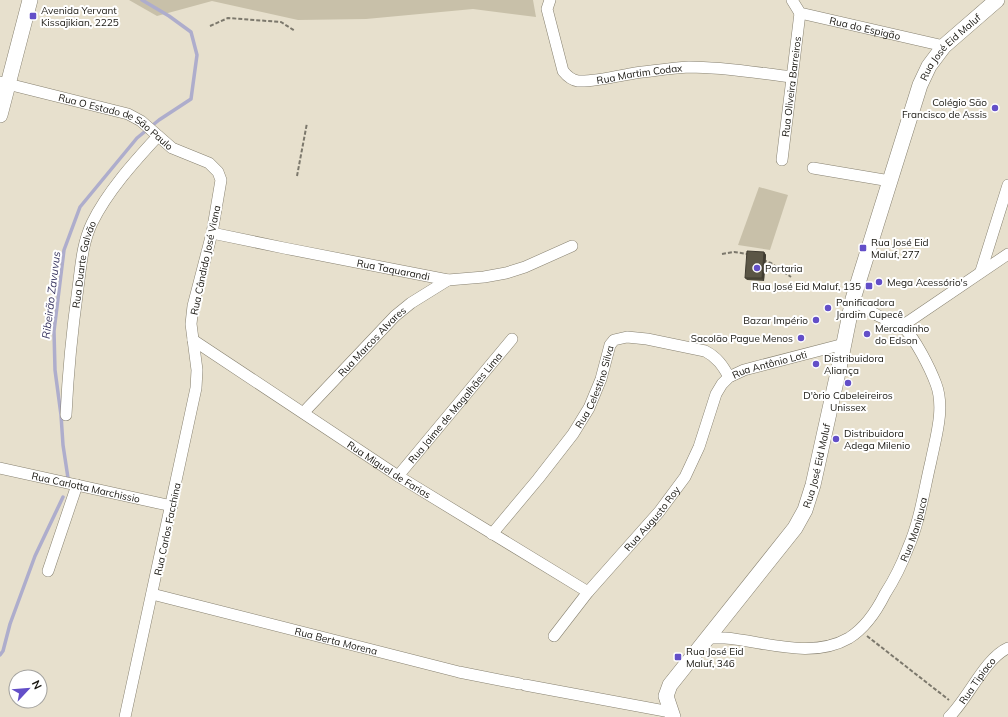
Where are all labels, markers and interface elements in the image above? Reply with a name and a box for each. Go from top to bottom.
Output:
place label: Avenida Yervant Kissajikian, 2225 [41,4,119,29]
marker: Avenida Yervant Kissajikian, 2225 [28,11,38,21]
street label: Rua José Eid Maluf [917,11,984,83]
street label: Rua do Espigão [828,14,902,43]
street label: Rua Oliveira Barreiros [779,36,804,138]
street label: Rua Martim Codax [596,61,684,87]
street label: Rua O Estado de São Paulo [57,91,176,153]
place label: Colégio São Francisco de Assis [902,96,987,121]
marker: Colégio São Francisco de Assis [990,103,1000,113]
street label: Rua Cândido José Viana [187,204,223,316]
street label: Rua Duarte Galvão [69,218,99,309]
place label: Rua José Eid Maluf, 277 [871,236,929,261]
marker: Rua José Eid Maluf, 277 [858,243,868,253]
water label: Ribeirão Zavuvus [39,250,63,340]
street label: Rua Taquarandi [356,256,431,283]
place label: Portaria [765,262,802,275]
marker: Portaria [752,263,762,273]
place label: Mega Acessório's [887,276,968,289]
marker: Mega Acessório's [874,277,884,287]
place label: Rua José Eid Maluf, 135 [752,280,861,293]
marker: Rua José Eid Maluf, 135 [864,281,874,291]
place label: Panificadora Jardim Cupecê [836,296,903,321]
marker: Panificadora Jardim Cupecê [823,303,833,313]
street label: Rua Marcos Alvares [335,304,409,379]
place label: Bazar Império [743,314,808,327]
marker: Bazar Império [811,315,821,325]
place label: Mercadinho do Edson [875,322,930,347]
marker: Mercadinho do Edson [862,329,872,339]
place label: Sacolão Pague Menos [691,332,793,345]
marker: Sacolão Pague Menos [796,333,806,343]
street label: Rua Celestino Silva [572,344,617,431]
street label: Rua Antônio Loti [730,348,808,382]
street label: Rua Jaime de Magalhães Lima [405,350,505,466]
place label: Distribuidora Aliança [824,352,884,377]
marker: Distribuidora Aliança [811,359,821,369]
marker: D'òrio Cabeleireiros Unissex [843,378,853,388]
place label: D'òrio Cabeleireiros Unissex [803,389,893,414]
street label: Rua José Eid Maluf [800,422,834,510]
place label: Distribuidora Adega Milenio [844,427,910,452]
marker: Distribuidora Adega Milenio [831,434,841,444]
street label: Rua Miguel de Farias [345,438,433,502]
street label: Rua Carlotta Marchissio [30,469,142,506]
street label: Rua Carlos Facchina [151,481,184,577]
street label: Rua Augusto Roy [621,483,683,554]
street label: Rua Manipuca [897,496,930,564]
street label: Rua Berta Morena [293,625,379,658]
place label: Rua José Eid Maluf, 346 [686,645,744,670]
marker: Rua José Eid Maluf, 346 [673,652,683,662]
street label: Rua Tipiaco [956,654,999,707]
north arrow [8,669,48,709]
text: N [29,678,45,691]

